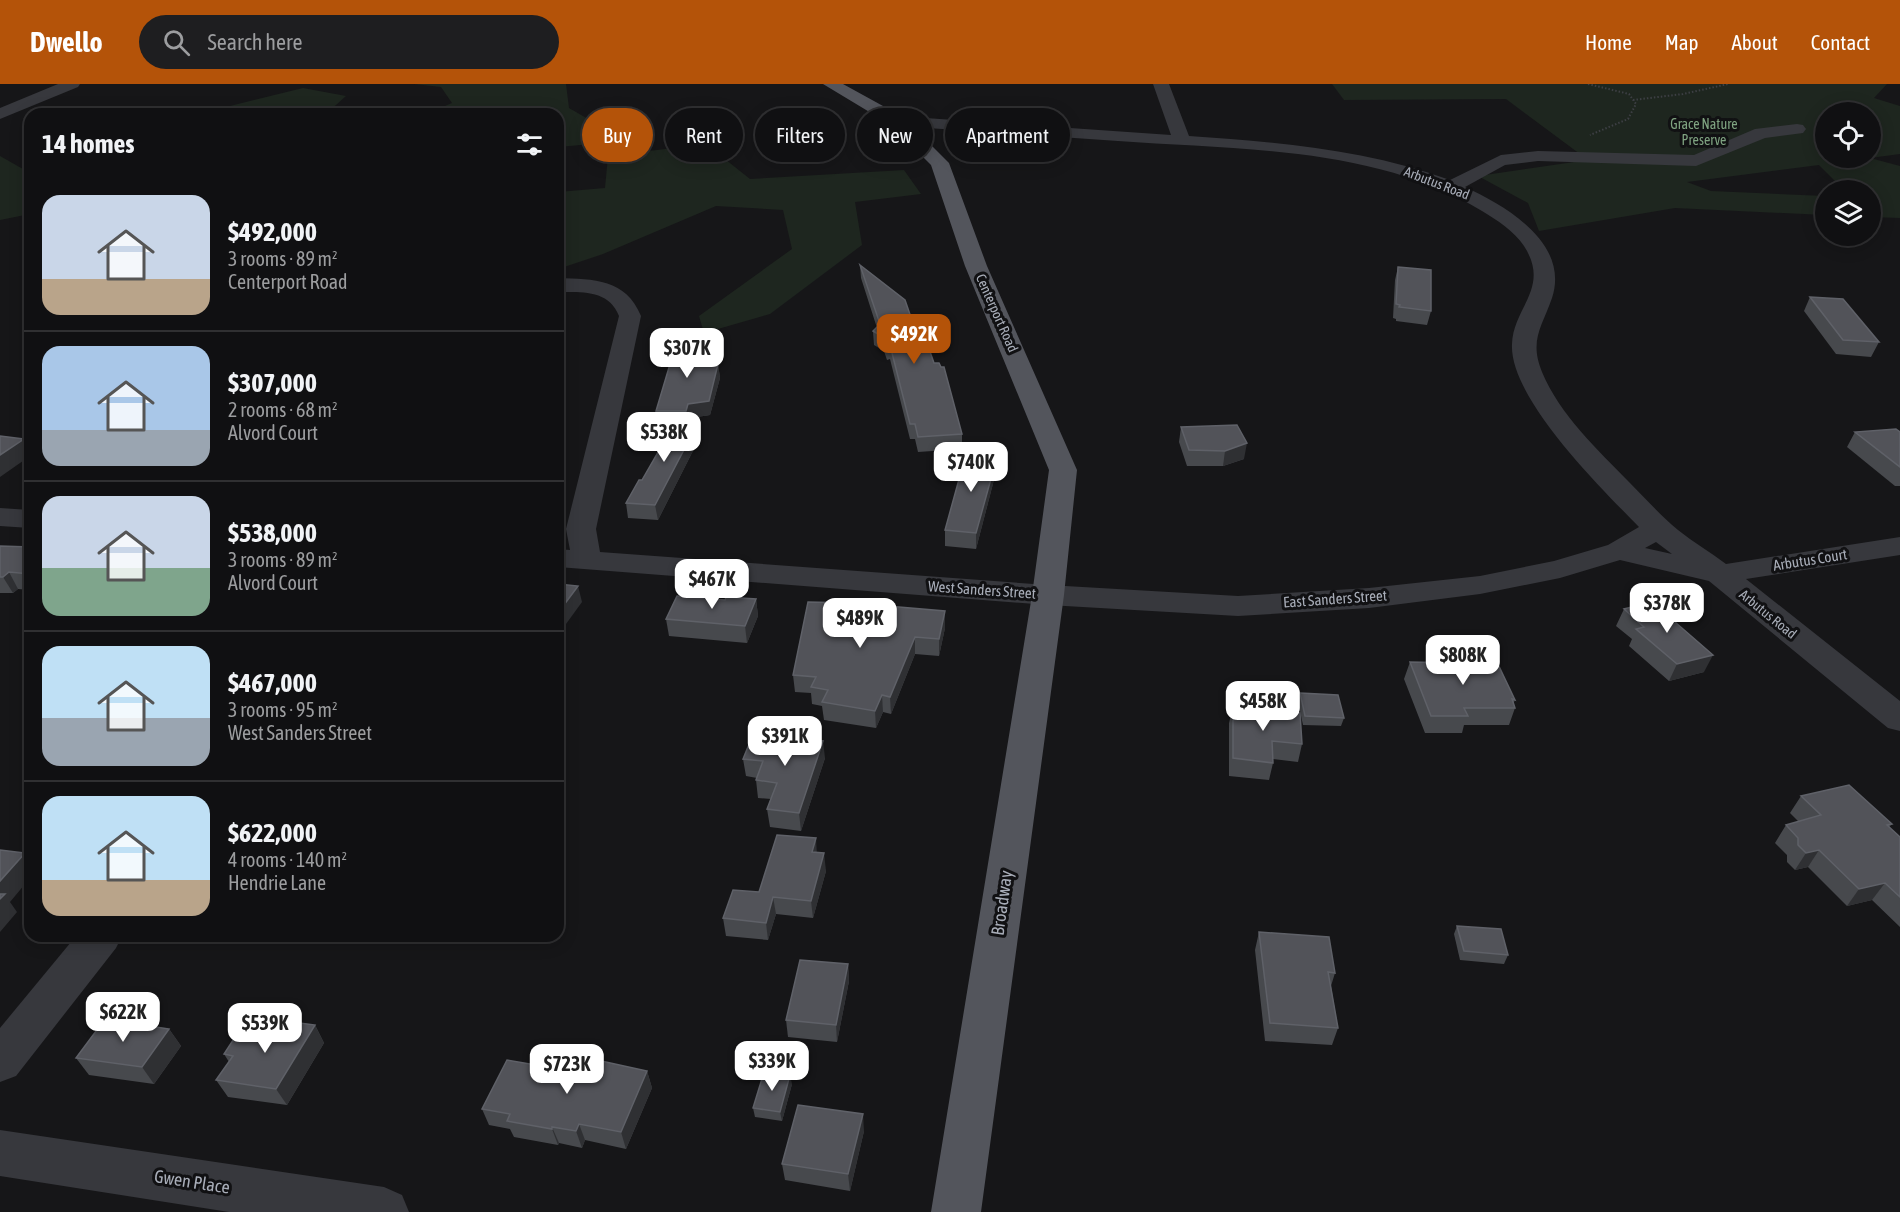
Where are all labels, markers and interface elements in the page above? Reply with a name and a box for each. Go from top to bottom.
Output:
search box [139,15,559,69]
text: Dwello [30,26,103,58]
icon: search [160,26,193,59]
text: Search here [208,29,302,55]
text: Home [1585,30,1632,54]
text: Map [1665,30,1699,54]
text: About [1732,30,1778,54]
text: Contact [1811,30,1870,54]
map controls [1815,102,1881,246]
button: locate [1815,102,1881,168]
chip: Buy [582,108,653,162]
chip: Rent [665,108,743,162]
chip: Filters [755,108,845,162]
chip: New [857,108,933,162]
chip: Apartment [945,108,1070,162]
park label: Grace Nature Preserve [1670,116,1738,148]
icon: filters [513,128,546,161]
text: 14 homes [42,129,135,159]
street label: Arbutus Road [1402,163,1472,203]
button: layers [1815,180,1881,246]
text: $492,000 [228,217,317,247]
icon: home [90,219,162,291]
text: 3 rooms · 89 m² [228,247,338,270]
text: Centerport Road [228,270,348,293]
street label: Centerport Road [973,272,1021,354]
pin: $492K [872,314,956,365]
text: $492K [891,322,937,345]
pin: $307K [645,328,729,379]
text: $307K [664,336,710,359]
text: $307,000 [228,368,317,398]
icon: home [90,370,162,442]
text: 2 rooms · 68 m² [228,398,338,421]
pin: $538K [622,412,706,463]
text: $538K [641,420,687,443]
text: Alvord Court [228,421,318,444]
pin: $740K [929,442,1013,493]
text: $740K [948,450,994,473]
text: $538,000 [228,518,317,548]
icon: home [90,520,162,592]
street label: Arbutus Court [1772,545,1848,574]
text: 3 rooms · 89 m² [228,548,338,571]
pin: $467K [670,559,754,610]
text: $467K [689,567,735,590]
text: Alvord Court [228,571,318,594]
street label: West Sanders Street [928,577,1037,602]
pin: $378K [1625,583,1709,634]
street label: East Sanders Street [1282,586,1388,611]
street label: Arbutus Road [1736,586,1800,642]
text: $378K [1644,591,1690,614]
pin: $489K [818,598,902,649]
text: $489K [837,606,883,629]
pin: $808K [1421,635,1505,686]
text: $808K [1440,643,1486,666]
text: $467,000 [228,668,317,698]
icon: home [90,670,162,742]
pin: $458K [1221,681,1305,732]
text: $458K [1240,689,1286,712]
text: 3 rooms · 95 m² [228,698,338,721]
pin: $391K [743,716,827,767]
text: West Sanders Street [228,721,372,744]
text: $391K [762,724,808,747]
text: $622,000 [228,818,317,848]
icon: home [90,820,162,892]
text: 4 rooms · 140 m² [228,848,347,871]
street label: Broadway [987,869,1016,937]
text: Hendrie Lane [228,871,326,894]
pin: $622K [81,992,165,1043]
text: $622K [100,1000,146,1023]
pin: $539K [223,1003,307,1054]
text: $539K [242,1011,288,1034]
pin: $339K [730,1041,814,1092]
pin: $723K [525,1044,609,1095]
text: $339K [749,1049,795,1072]
text: $723K [544,1052,590,1075]
street label: Gwen Place [153,1165,231,1198]

